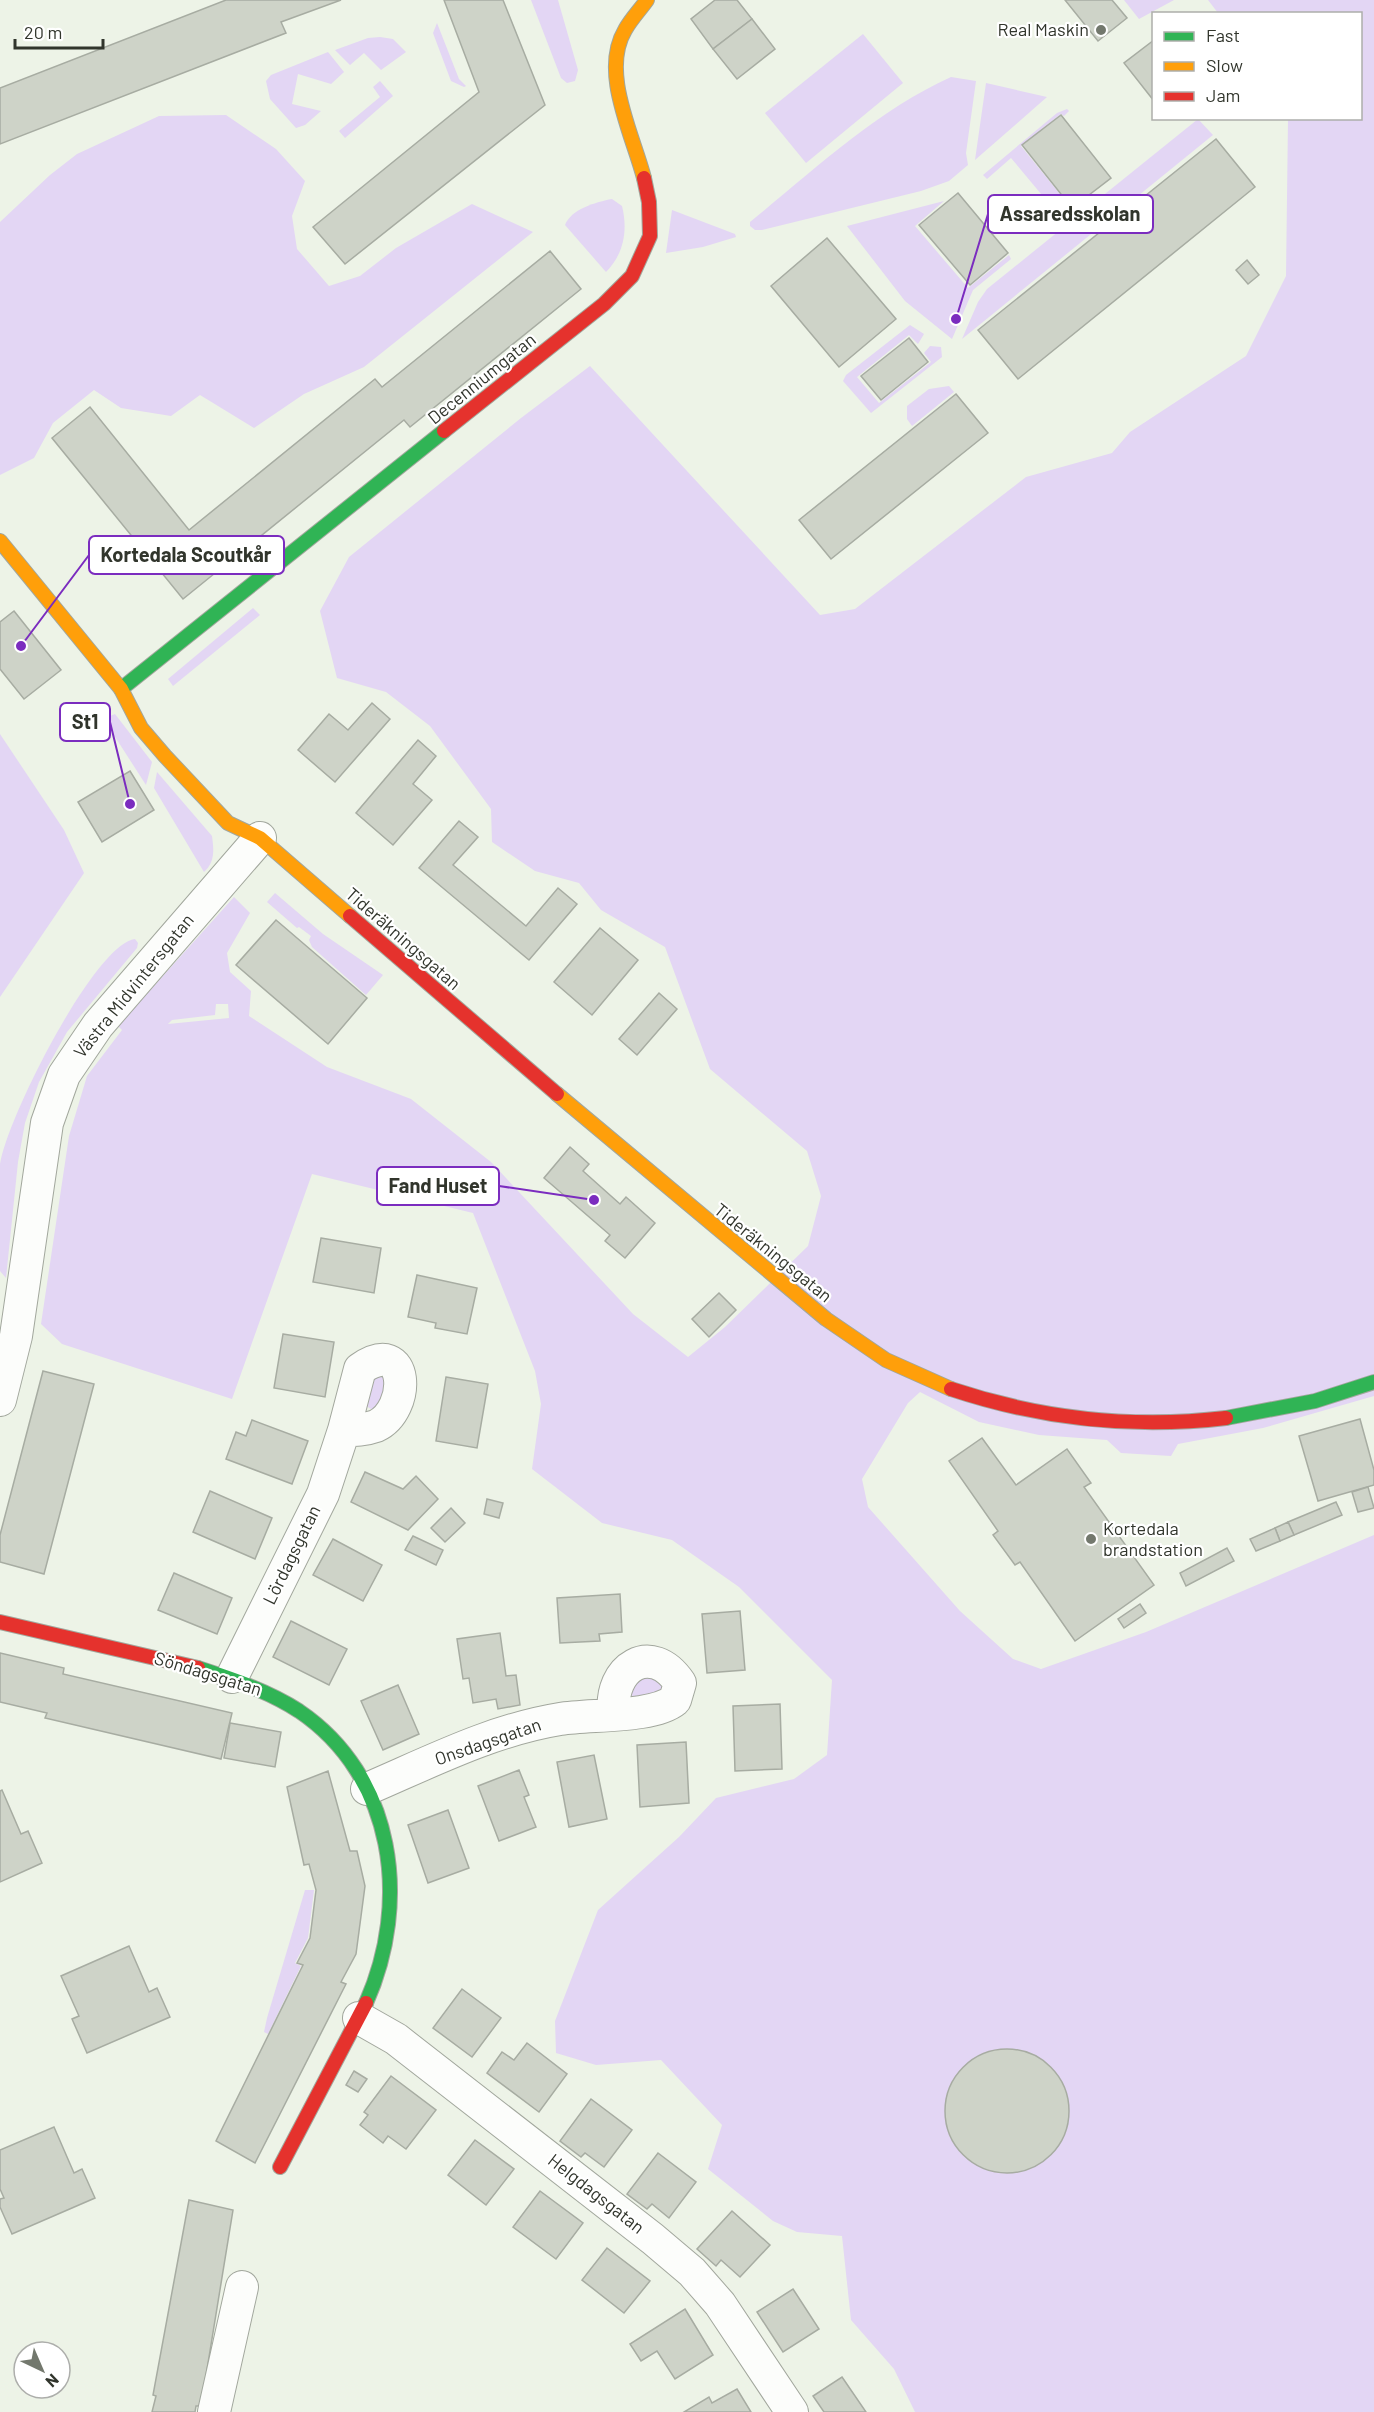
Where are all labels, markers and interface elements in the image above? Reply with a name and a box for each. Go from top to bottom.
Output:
scale bar [15,12,104,50]
legend [1152,12,1362,120]
place label: Real Maskin [998,18,1089,40]
text: 20 m [24,21,62,43]
marker: Real Maskin [1094,23,1108,37]
text: Fast [1206,24,1240,46]
text: Slow [1206,54,1243,76]
text: Jam [1206,84,1240,106]
callout: Assaredsskolan [988,195,1153,233]
text: Assaredsskolan [1000,201,1140,225]
street label: Decenniumgatan [423,328,540,428]
callout: Kortedala Scoutkår [89,536,284,574]
text: Kortedala Scoutkår [100,542,272,566]
callout: St1 [60,703,110,741]
text: St1 [72,709,98,733]
street label: Tideräkningsgatan [342,882,466,994]
street label: Västra Midvintersgatan [68,909,198,1062]
callout: Fand Huset [377,1167,499,1205]
text: Fand Huset [389,1173,487,1197]
street label: Tideräkningsgatan [710,1198,837,1306]
street label: Lördagsgatan [258,1501,325,1608]
place label: Kortedala brandstation [1103,1517,1203,1560]
marker: Kortedala brandstation [1084,1532,1098,1546]
street label: Söndagsgatan [152,1646,265,1700]
street label: Onsdagsgatan [432,1713,544,1770]
street label: Helgdagsgatan [544,2149,649,2238]
north arrow [12,2340,72,2400]
text: N [42,2371,63,2392]

